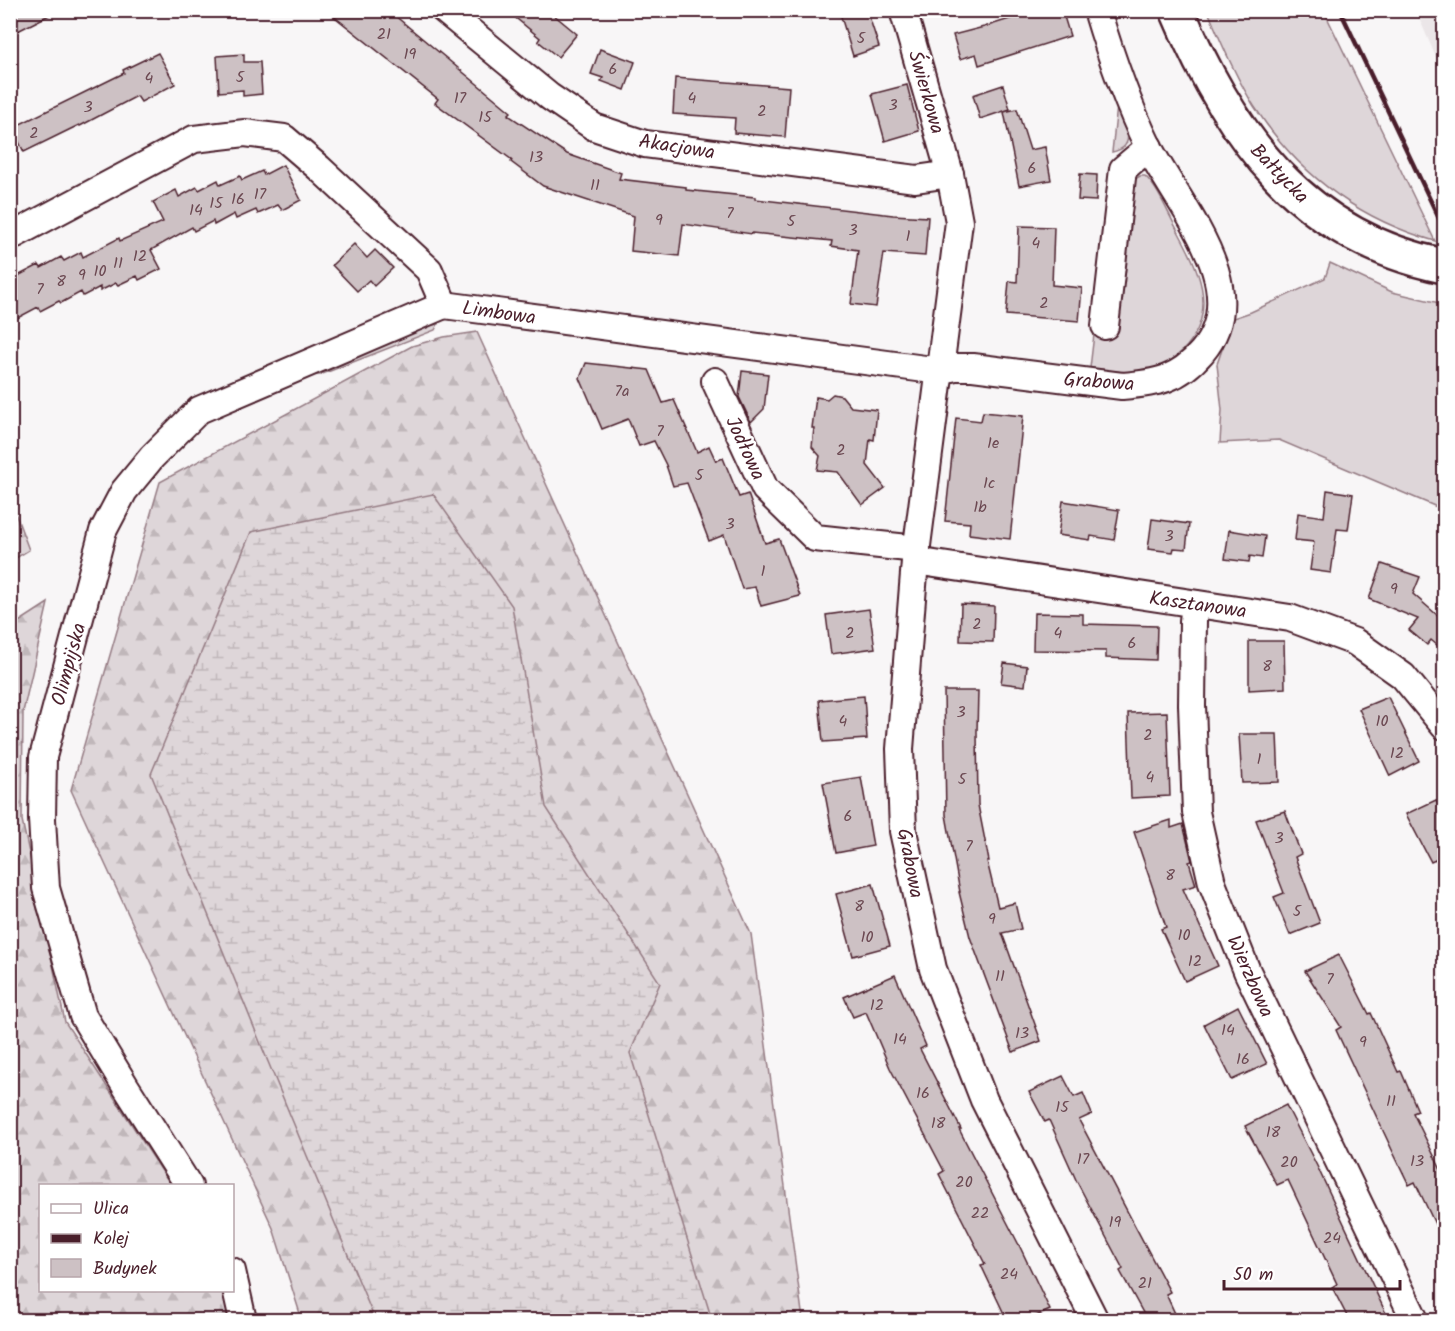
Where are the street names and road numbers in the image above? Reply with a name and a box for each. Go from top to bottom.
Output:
street label: Świerkowa [898,47,952,138]
street label: Akacjowa [636,126,717,170]
street label: Bałtycka [1241,137,1316,212]
street label: Limbowa [460,293,538,335]
street label: Grabowa [1063,365,1135,401]
street label: Jodłowa [715,411,773,486]
street label: Kasztanowa [1147,583,1249,629]
street label: Olimpijska [44,620,96,709]
street label: Grabowa [887,826,931,901]
street label: Wierzbowa [1217,930,1282,1023]

